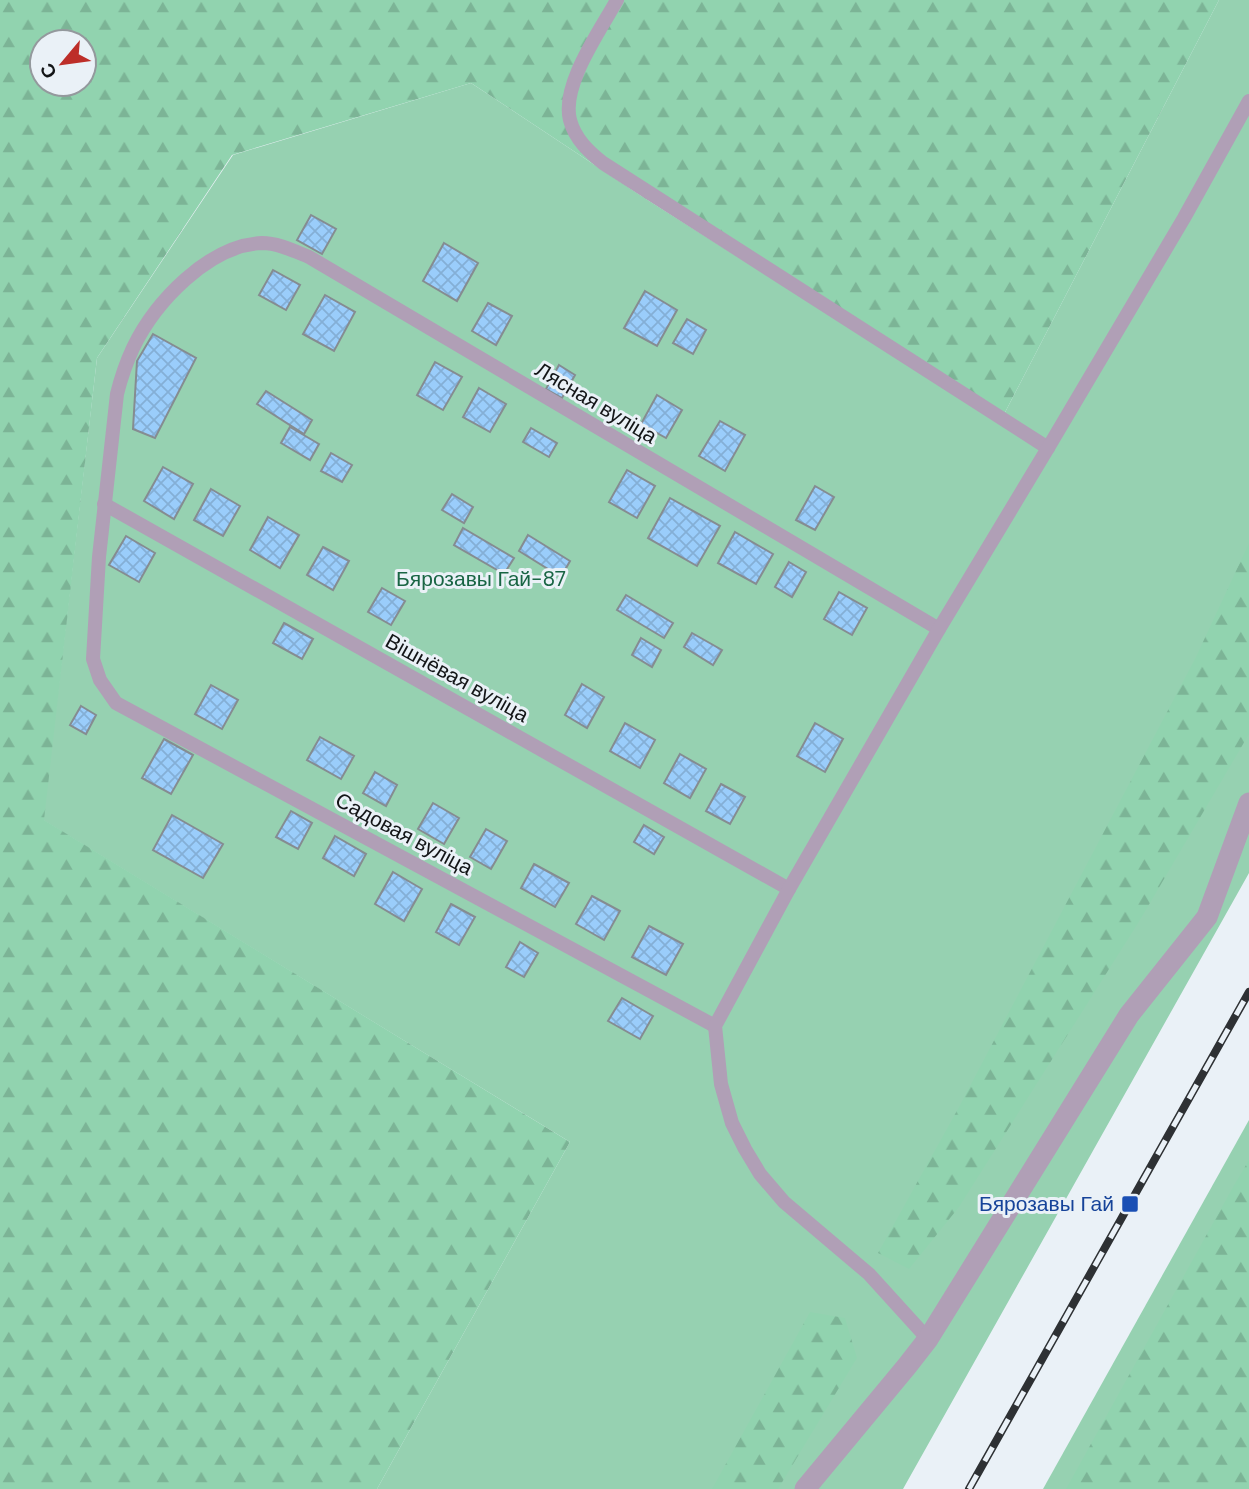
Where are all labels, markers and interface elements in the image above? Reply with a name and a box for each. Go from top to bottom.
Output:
north arrow [28,28,98,98]
text: С [34,59,63,83]
street label: Лясная вуліца [530,356,662,451]
park label: Бярозавы Гай-87 [396,565,566,593]
street label: Вішнёвая вуліца [380,627,534,729]
street label: Садовая вуліца [330,786,478,882]
place label: Бярозавы Гай [979,1190,1114,1218]
marker: Бярозавы Гай [1120,1194,1140,1214]

